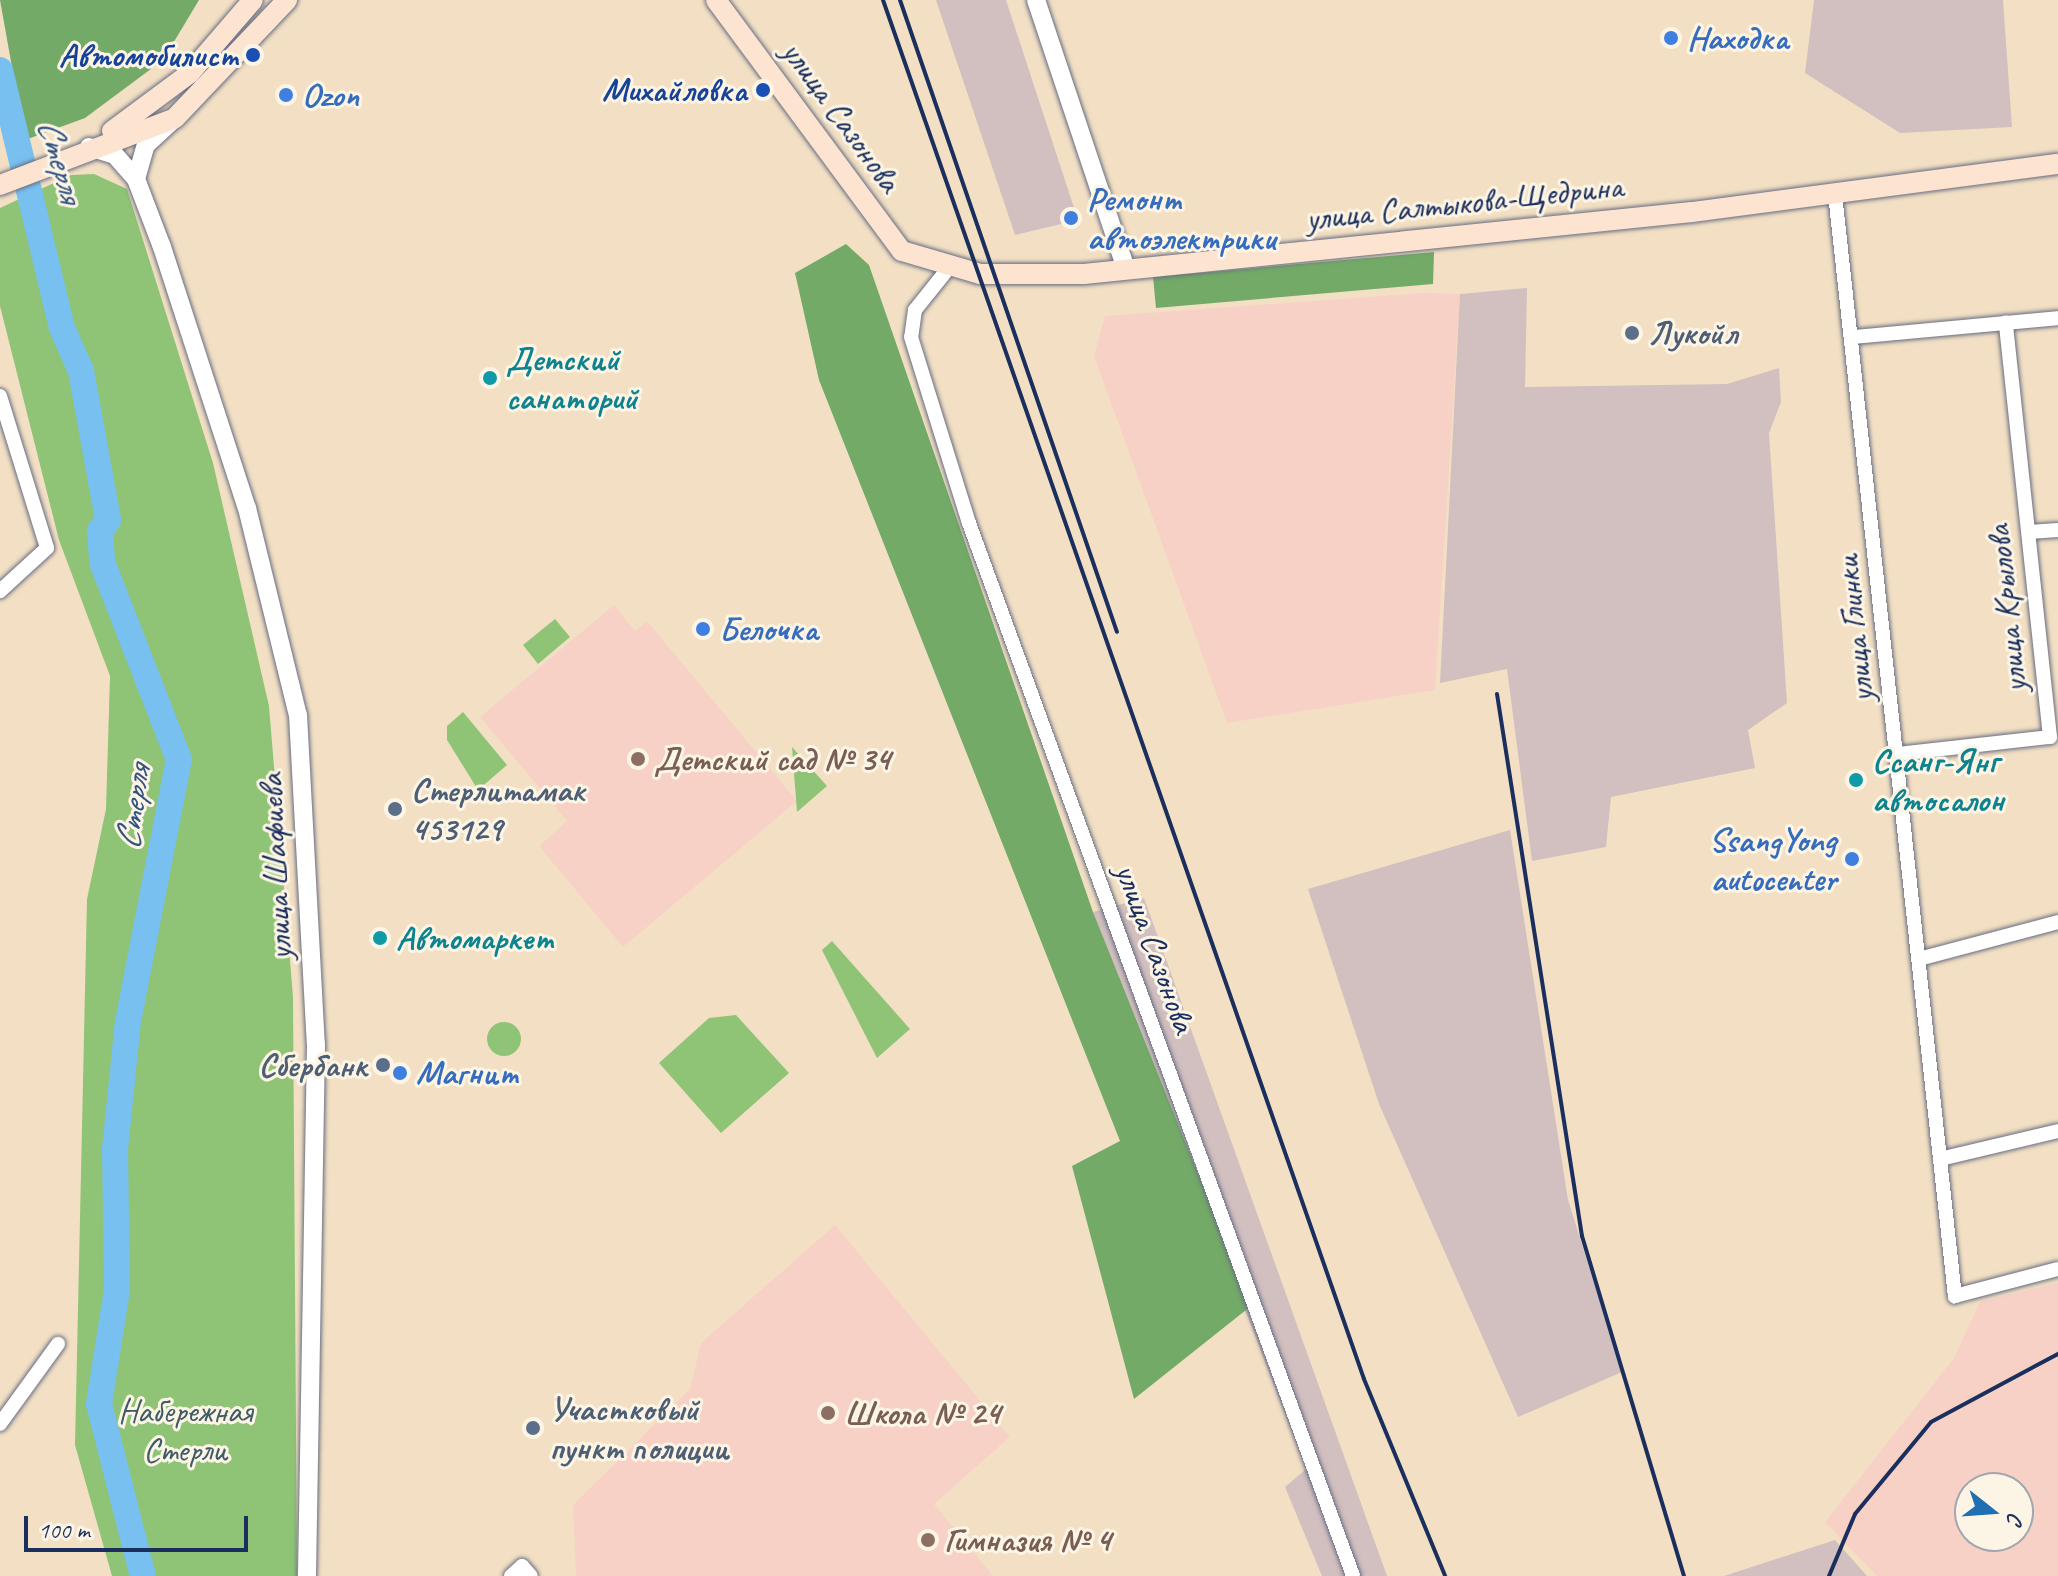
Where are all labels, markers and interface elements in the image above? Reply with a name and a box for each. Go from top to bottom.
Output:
place label: Находка [1687,18,1788,58]
marker: Находка [1662,29,1680,47]
street label: улица Сазонова [773,32,911,200]
place label: Автомобилист [59,35,237,75]
marker: Автомобилист [244,46,262,64]
place label: Михайловка [602,70,747,110]
place label: Ozon [302,75,359,115]
marker: Михайловка [754,81,772,99]
marker: Ozon [277,86,295,104]
water label: Стерля [28,114,92,206]
street label: улица Салтыкова-Щедрина [1301,165,1627,239]
place label: Ремонт автоэлектрики [1087,178,1275,258]
marker: Ремонт автоэлектрики [1062,209,1080,227]
place label: Лукойл [1648,313,1737,353]
marker: Лукойл [1623,324,1641,342]
place label: Детский санаторий [506,338,637,418]
marker: Детский санаторий [481,369,499,387]
street label: улица Крылова [1977,524,2035,694]
street label: улица Глинки [1826,553,1882,705]
place label: Белочка [719,609,818,649]
marker: Белочка [694,620,712,638]
place label: Детский сад № 34 [654,739,890,779]
place label: Ссанг-Янг автосалон [1872,740,2004,820]
marker: Детский сад № 34 [629,750,647,768]
water label: Стерля [106,764,160,852]
place label: Стерлитамак 453129 [411,769,585,848]
marker: Ссанг-Янг автосалон [1847,771,1865,789]
street label: улица Шафиева [250,773,300,961]
marker: Стерлитамак 453129 [386,800,404,818]
place label: SsangYong autocenter [1709,819,1836,898]
marker: SsangYong autocenter [1843,850,1861,868]
street label: улица Сазонова [1107,858,1205,1038]
place label: Автомаркет [396,918,554,958]
marker: Автомаркет [371,929,389,947]
place label: Сбербанк [258,1045,367,1085]
place label: Магнит [416,1053,519,1093]
marker: Сбербанк [374,1056,392,1074]
marker: Магнит [391,1064,409,1082]
place label: Участковый пункт полиции [549,1388,727,1468]
park label: Набережная Стерли [118,1390,252,1470]
place label: Школа № 24 [844,1393,1000,1433]
marker: Школа № 24 [819,1404,837,1422]
marker: Участковый пункт полиции [524,1419,542,1437]
north arrow [1954,1472,2034,1552]
scale bar [28,1500,252,1550]
text: С [2000,1509,2030,1528]
text: 100 m [38,1515,90,1545]
place label: Гимназия № 4 [944,1520,1111,1560]
marker: Гимназия № 4 [919,1531,937,1549]

